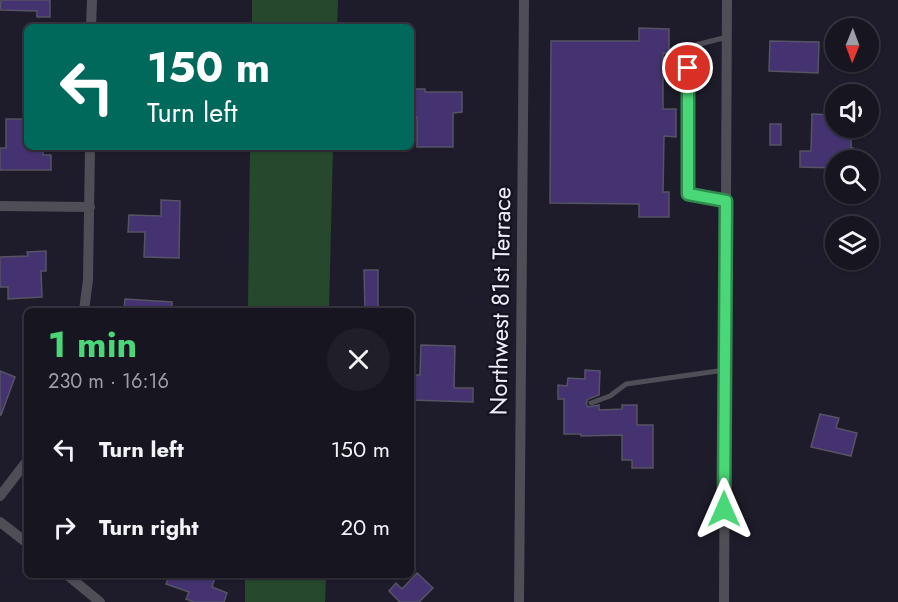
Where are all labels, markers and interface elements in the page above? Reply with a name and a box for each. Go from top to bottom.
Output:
north arrow [825,18,879,72]
map controls [825,18,879,270]
text: 150 m [147,37,270,98]
pin [662,42,713,93]
icon: left [48,48,126,126]
icon: arrive [671,51,704,84]
button: sound [825,84,879,138]
text: Turn left [147,93,237,132]
button: search [825,150,879,204]
street label: Northwest 81st Terrace [481,186,519,416]
button: layers [825,216,879,270]
text: 1 min [48,318,137,370]
button: close [327,328,390,391]
text: 230 m · 16:16 [48,367,169,396]
icon: left [48,433,81,466]
text: Turn left [99,433,184,465]
text: 150 m [331,433,390,465]
position arrow [692,477,756,541]
icon: right [48,511,81,544]
text: Turn right [99,511,199,543]
text: 20 m [341,511,390,543]

